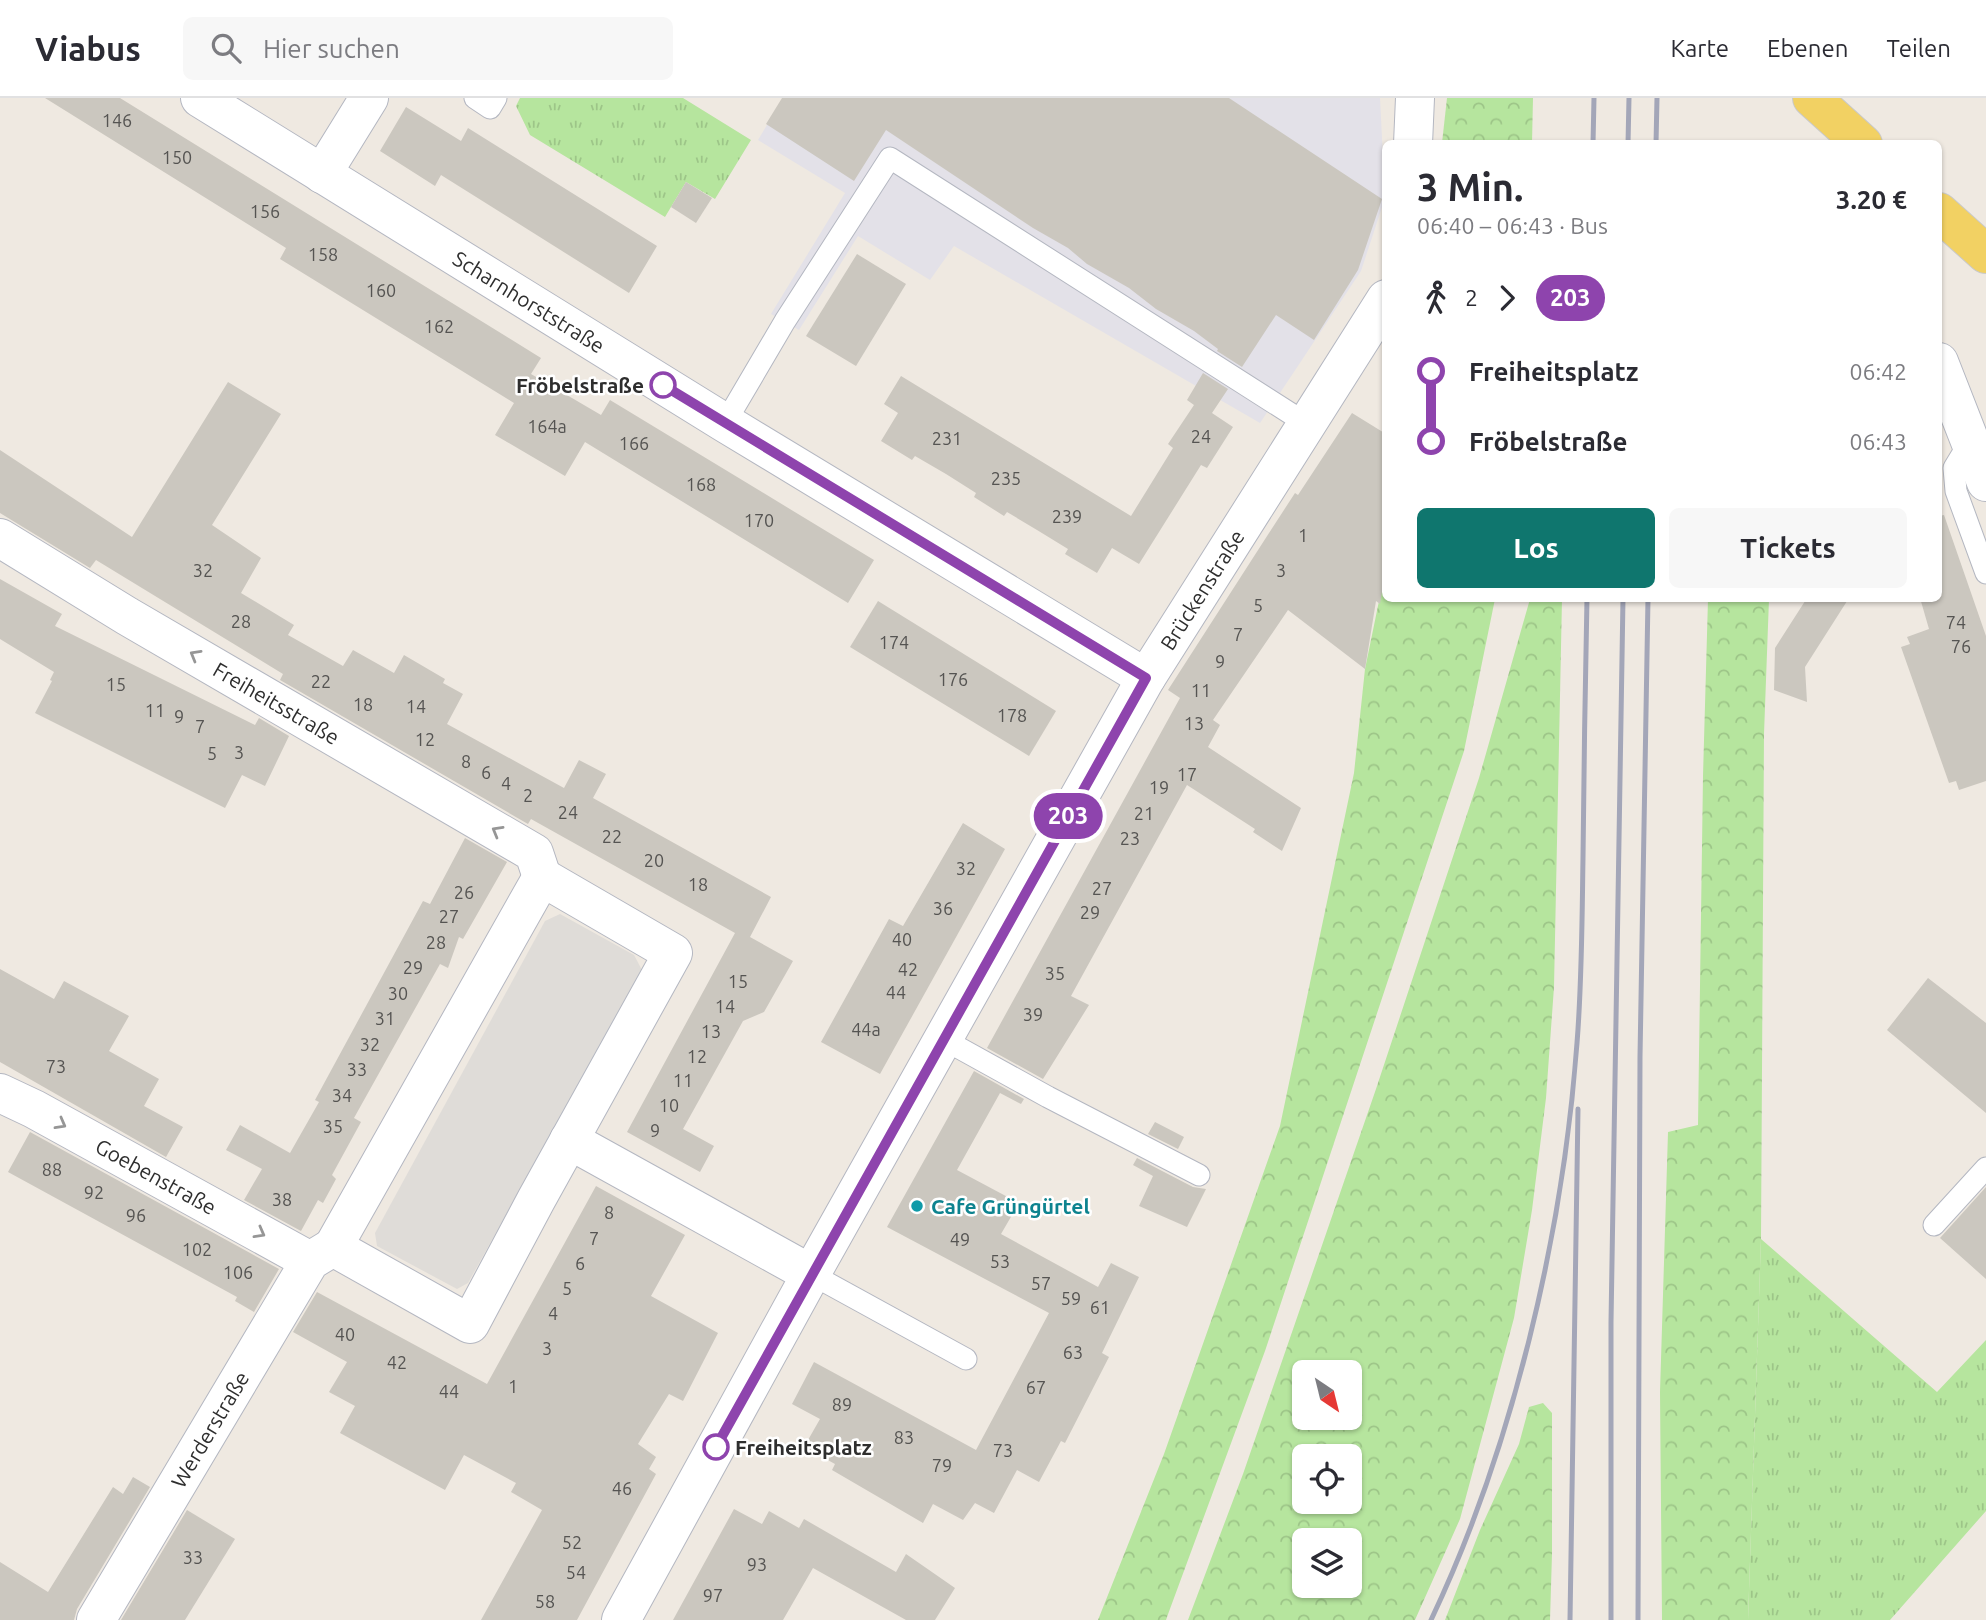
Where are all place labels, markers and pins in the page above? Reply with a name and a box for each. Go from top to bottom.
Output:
marker: Fröbelstraße [650,372,676,398]
place label: Fröbelstraße [516,373,644,397]
place label: Cafe Grüngürtel [931,1194,1090,1218]
marker: Cafe Grüngürtel [909,1198,925,1214]
marker: Freiheitsplatz [703,1434,729,1460]
place label: Freiheitsplatz [735,1435,872,1459]

